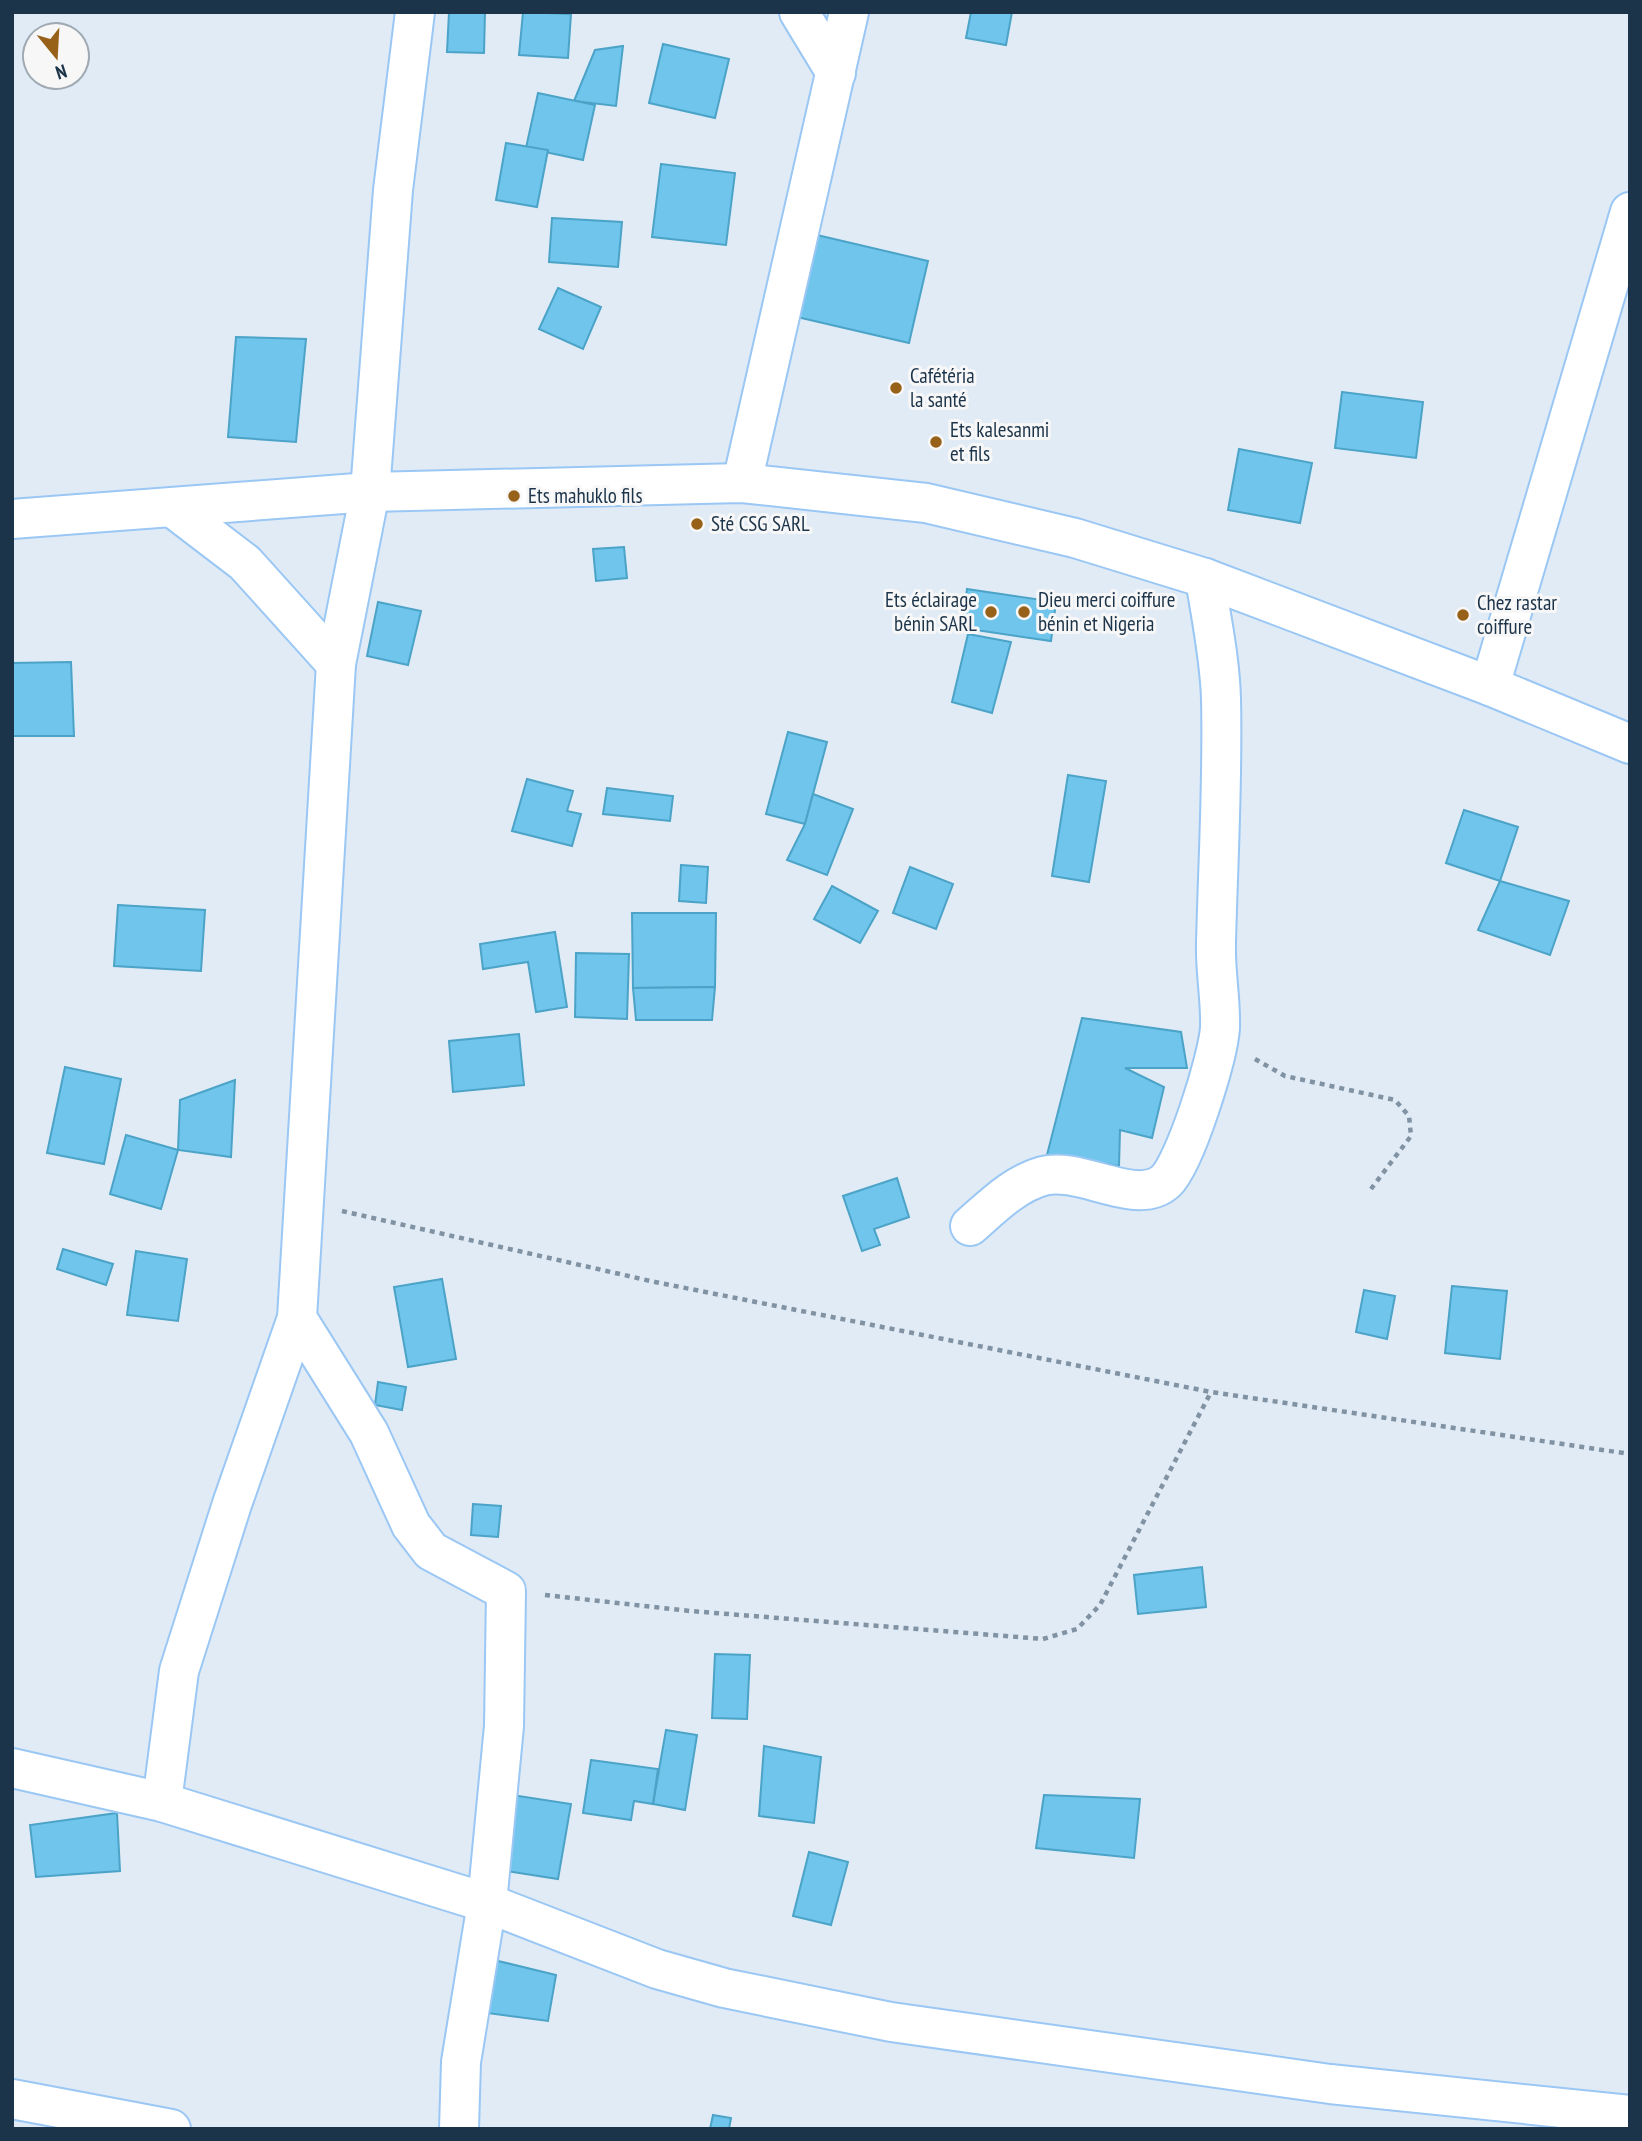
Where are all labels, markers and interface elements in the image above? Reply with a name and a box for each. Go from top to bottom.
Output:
north arrow [21,21,91,91]
text: N [53,59,70,85]
place label: Cafétéria la santé [910,362,975,413]
marker: Cafétéria la santé [888,380,904,396]
place label: Ets kalesanmi et fils [950,416,1049,467]
marker: Ets kalesanmi et fils [928,434,944,450]
place label: Ets mahuklo fils [528,482,643,509]
marker: Ets mahuklo fils [506,488,522,504]
place label: Sté CSG SARL [711,510,810,537]
marker: Sté CSG SARL [689,516,705,532]
place label: Ets éclairage bénin SARL [885,586,977,637]
place label: Dieu merci coiffure bénin et Nigeria [1038,586,1176,637]
place label: Chez rastar coiffure [1477,589,1557,640]
marker: Ets éclairage bénin SARL [983,604,999,620]
marker: Dieu merci coiffure bénin et Nigeria [1016,604,1032,620]
marker: Chez rastar coiffure [1455,607,1471,623]

